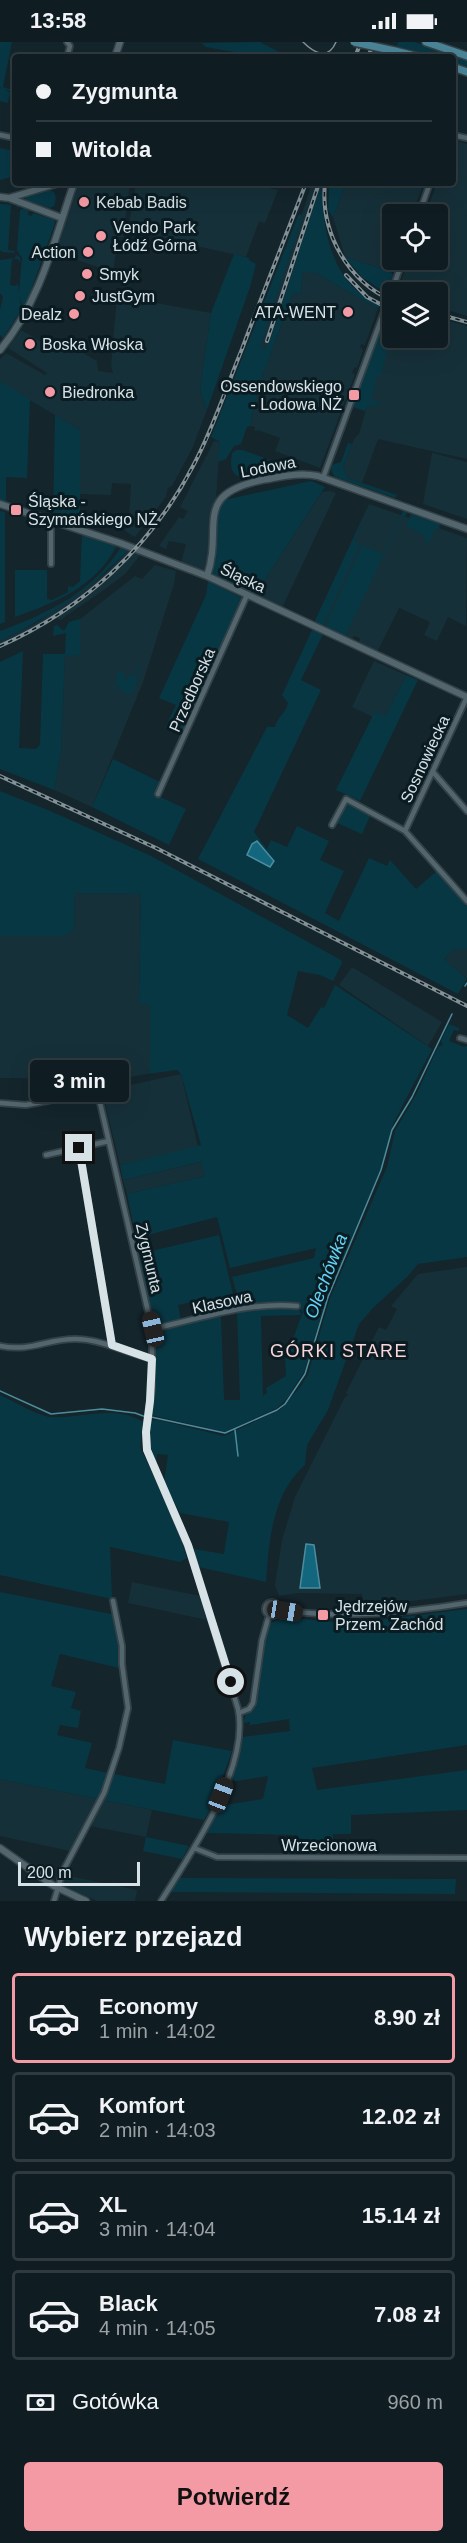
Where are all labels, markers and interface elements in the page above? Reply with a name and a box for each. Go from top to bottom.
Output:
text: 13:58 [30,8,86,33]
text: Zygmunta [72,79,177,104]
text: Witolda [72,137,151,162]
place label: Kebab Badis [96,194,187,211]
marker: Kebab Badis [77,195,91,209]
map controls [382,204,448,348]
button: locate [382,204,448,270]
place label: Vendo Park Łódź Górna [113,219,197,254]
marker: Vendo Park Łódź Górna [94,229,108,243]
place label: Action [32,244,76,261]
marker: Action [81,245,95,259]
place label: Smyk [99,266,140,283]
marker: Smyk [80,267,94,281]
button: layers [382,282,448,348]
place label: JustGym [92,288,155,305]
marker: JustGym [73,289,87,303]
place label: ATA-WENT [255,304,336,321]
marker: ATA-WENT [341,305,355,319]
place label: Dealz [21,306,62,323]
marker: Dealz [67,307,81,321]
place label: Boska Włoska [42,336,143,353]
marker: Boska Włoska [23,337,37,351]
place label: Ossendowskiego - Lodowa NŻ [220,378,342,413]
place label: Biedronka [62,384,134,401]
marker: Biedronka [43,385,57,399]
marker: Ossendowskiego - Lodowa NŻ [347,388,361,402]
street label: Lodowa [239,453,297,481]
place label: Śląska - Szymańskiego NŻ [28,492,158,528]
marker: Śląska - Szymańskiego NŻ [9,503,23,517]
street label: Śląska [218,559,269,596]
street label: Przedborska [166,645,218,734]
street label: Sosnowiecka [397,713,453,805]
callout: 3 min [29,1061,128,1103]
text: 3 min [53,1070,106,1092]
route end [65,1134,92,1161]
street label: Zygmunta [133,1221,165,1295]
water label: Olechówka [301,1231,351,1321]
street label: Klasowa [191,1287,253,1317]
car [140,1309,166,1349]
district label: GÓRKI STARE [270,1340,408,1361]
place label: Jędrzejów Przem. Zachód [335,1598,443,1633]
car [266,1599,304,1623]
marker: Jędrzejów Przem. Zachód [316,1608,330,1622]
route start [217,1668,244,1695]
car [206,1775,236,1815]
street label: Wrzecionowa [281,1837,377,1854]
scale bar [18,1859,140,1886]
text: 200 m [27,1864,71,1881]
text: Wybierz przejazd [24,1922,243,1952]
icon: car [27,1991,81,2045]
text: Economy [99,1994,198,2019]
text: 8.90 zł [374,2005,440,2030]
text: 1 min · 14:02 [99,2020,216,2042]
icon: car [27,2090,81,2144]
text: Komfort [99,2093,185,2118]
text: 12.02 zł [362,2104,440,2129]
text: 2 min · 14:03 [99,2119,216,2141]
icon: car [27,2189,81,2243]
text: XL [99,2192,127,2217]
text: 15.14 zł [362,2203,440,2228]
text: 3 min · 14:04 [99,2218,216,2240]
icon: car [27,2288,81,2342]
text: Black [99,2291,158,2316]
text: 7.08 zł [374,2302,440,2327]
text: 4 min · 14:05 [99,2317,216,2339]
icon: cash [24,2386,57,2419]
text: Gotówka [72,2389,159,2414]
text: 960 m [387,2391,443,2413]
button: Potwierdź [24,2462,443,2531]

